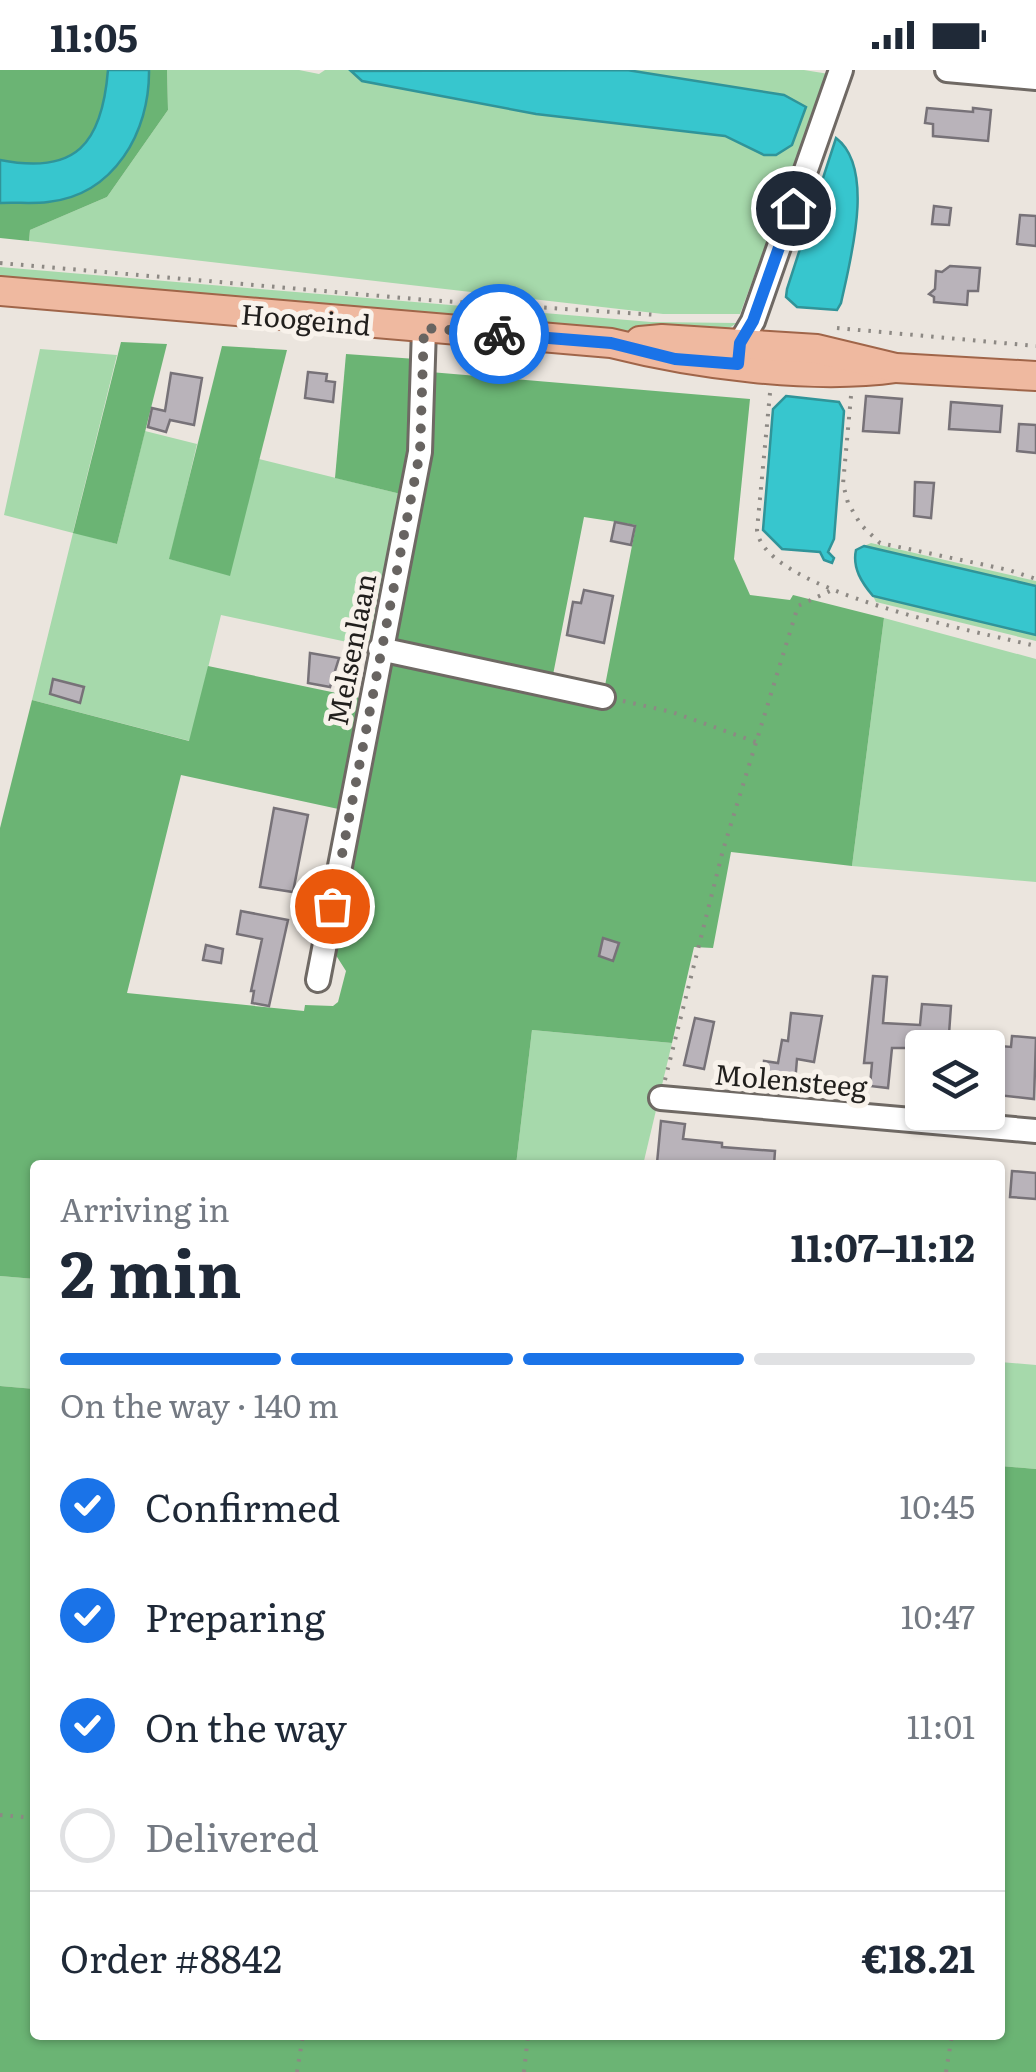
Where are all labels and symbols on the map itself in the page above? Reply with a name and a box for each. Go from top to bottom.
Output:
pin [751,166,836,251]
courier [449,284,549,384]
street label: Hoogeind [239,291,373,345]
street label: Melsenlaan [315,569,385,729]
pin [290,864,375,949]
street label: Molensteeg [713,1051,870,1107]

